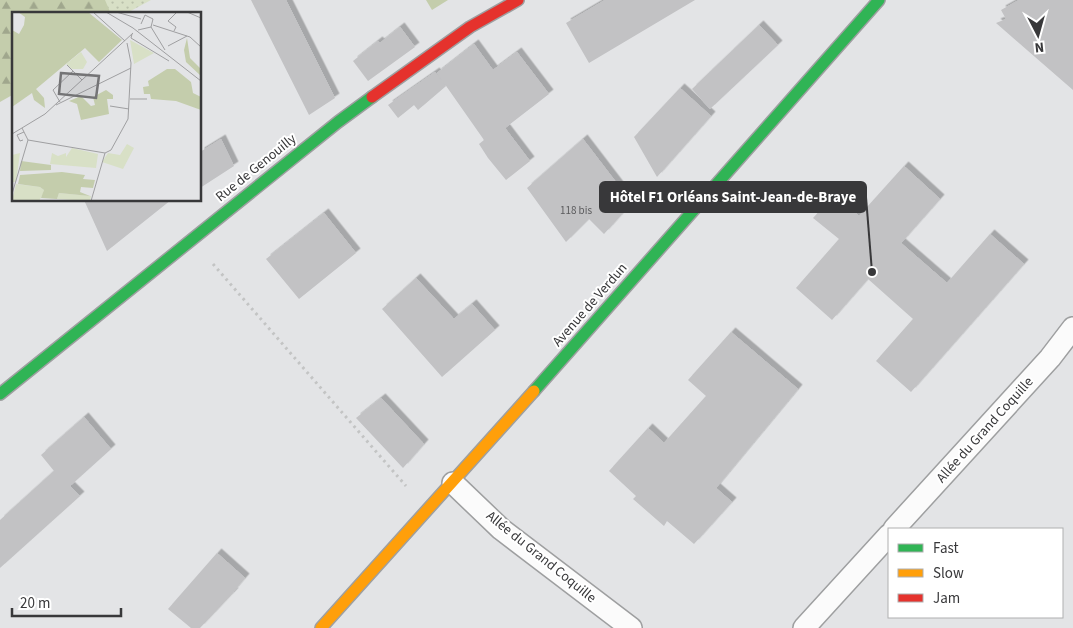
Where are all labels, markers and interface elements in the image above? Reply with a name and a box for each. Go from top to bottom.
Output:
north arrow [1013,10,1063,60]
inset map [12,12,201,201]
text: N [1034,37,1045,57]
street label: Rue de Genouilly [211,129,301,207]
callout: Hôtel F1 Orléans Saint-Jean-de-Braye [600,182,866,212]
text: Hôtel F1 Orléans Saint-Jean-de-Braye [610,187,857,208]
house number: 118 bis [560,203,592,218]
street label: Avenue de Verdun [548,259,632,351]
street label: Allée du Grand Coquille [932,373,1038,487]
street label: Allée du Grand Coquille [482,506,600,608]
legend [888,528,1063,618]
text: Fast [933,538,959,559]
text: Slow [933,563,964,584]
scale bar [12,586,121,618]
text: Jam [933,588,960,609]
text: 20 m [20,593,50,614]

